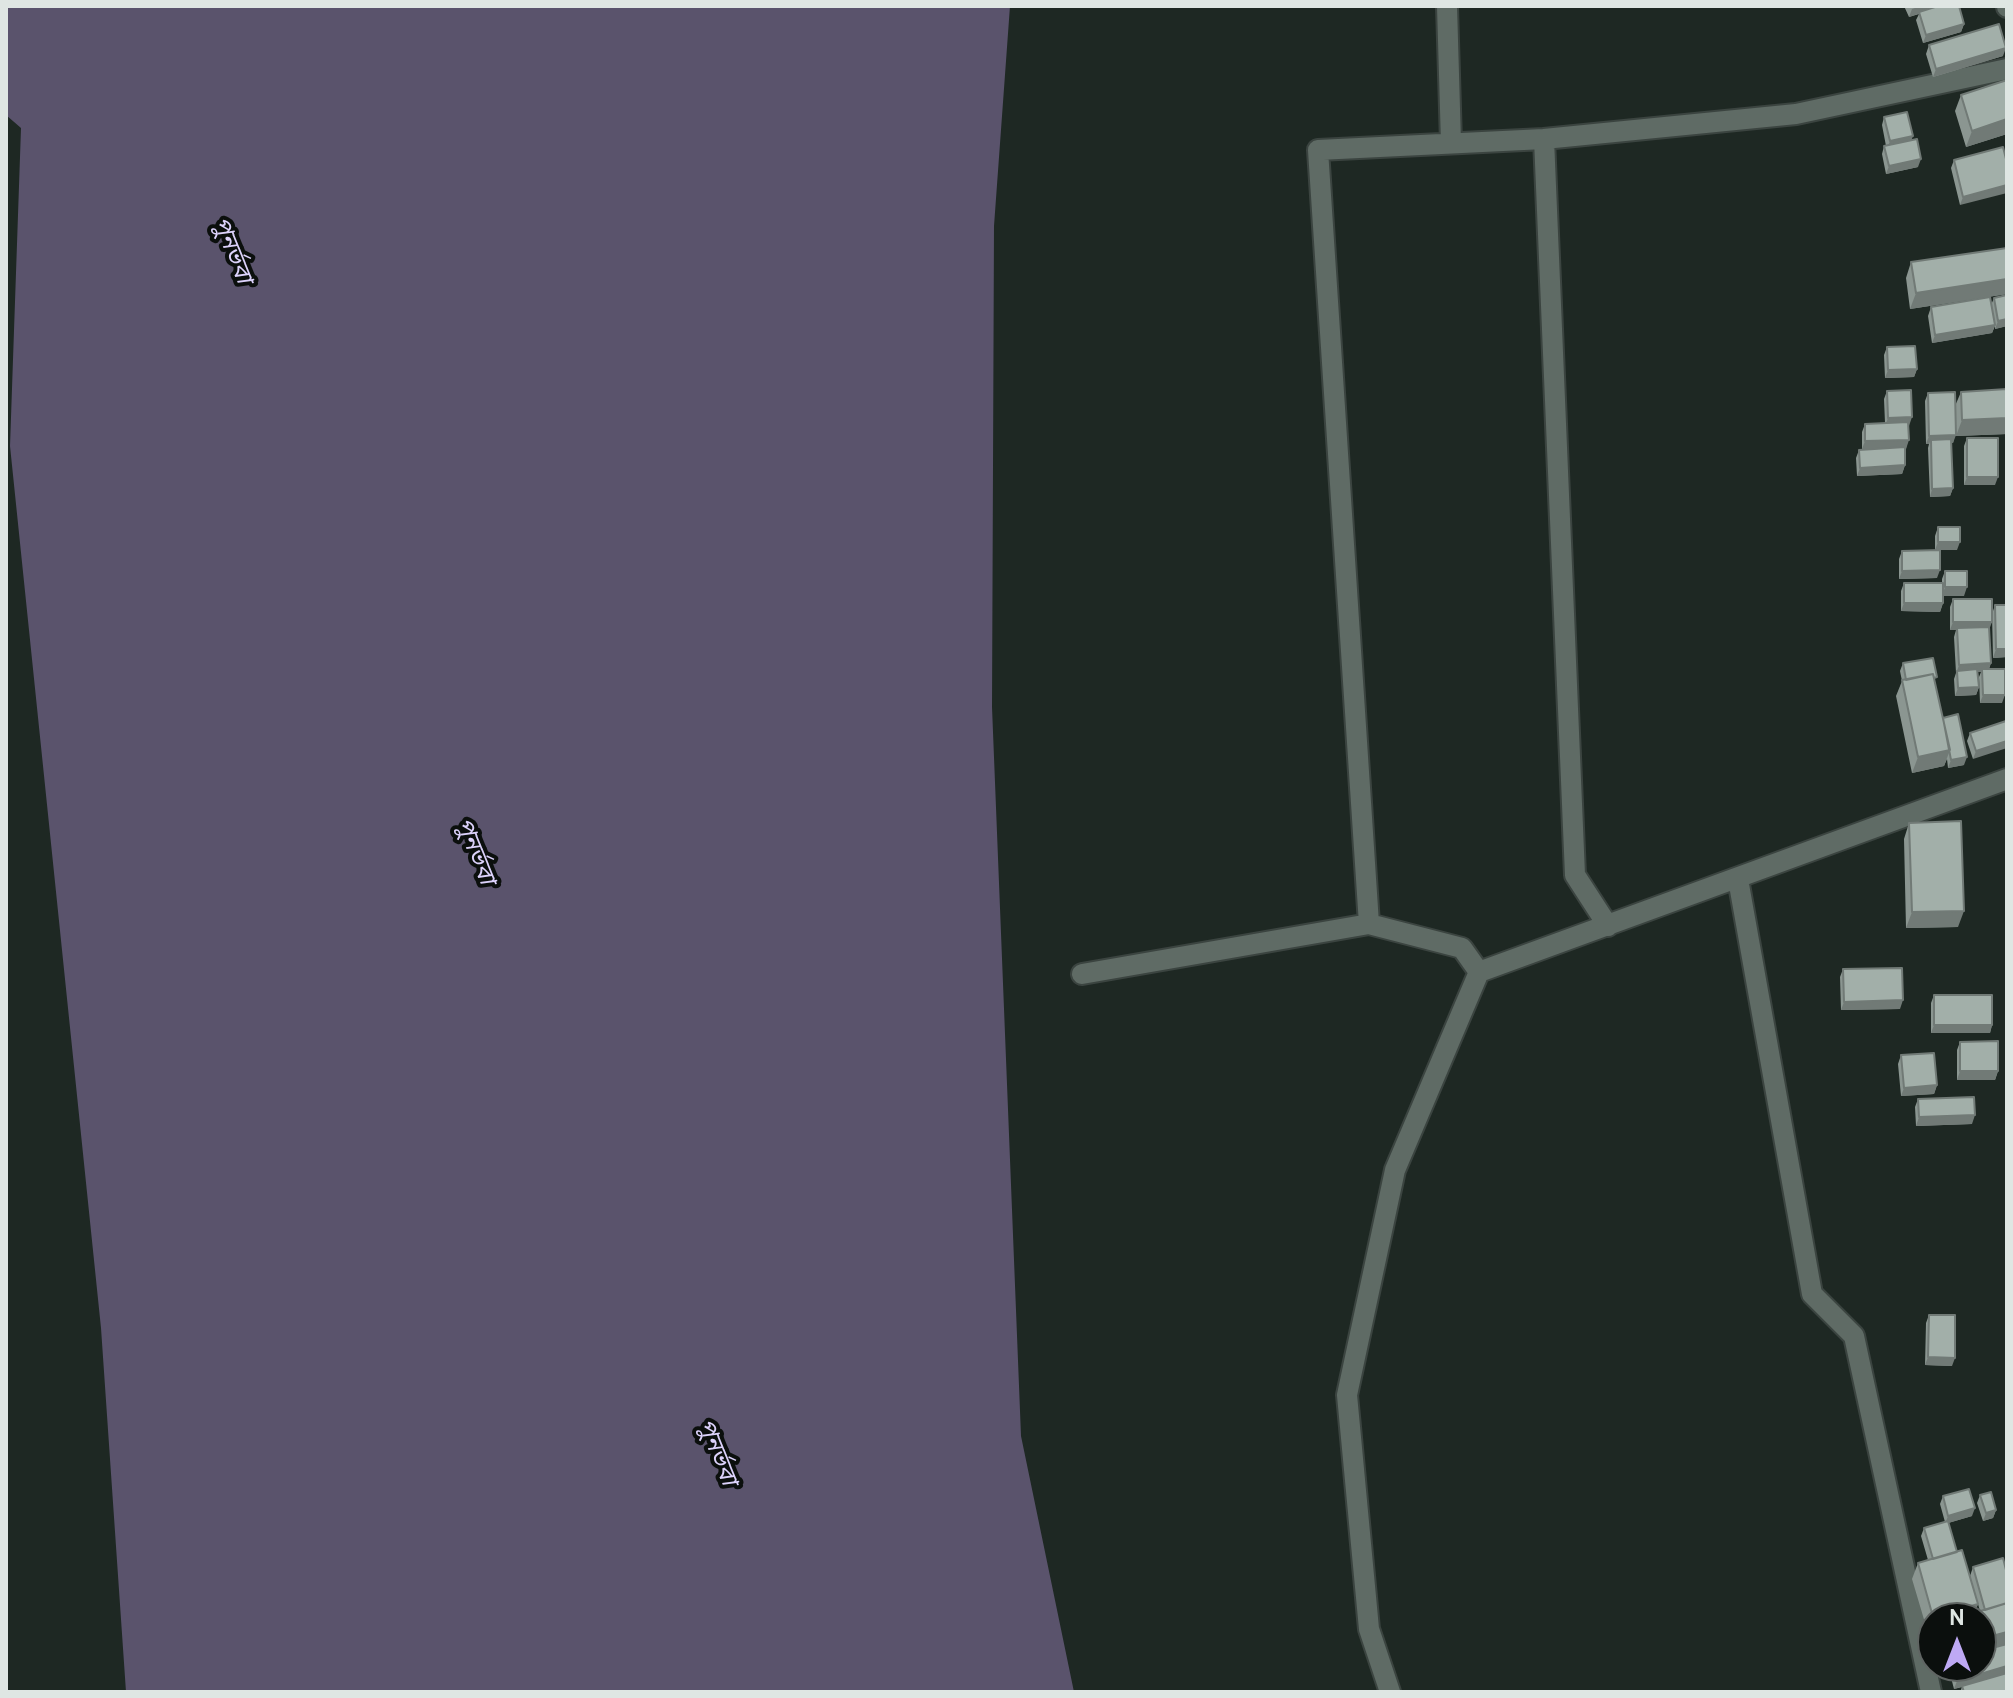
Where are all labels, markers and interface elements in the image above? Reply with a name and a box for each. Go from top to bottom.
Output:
water label: পুনর্ভবা [204,214,256,288]
water label: পুনর্ভবা [447,815,499,889]
water label: পুনর্ভবা [689,1416,741,1490]
north arrow [1917,1602,1997,1682]
text: N [1949,1606,1965,1633]

